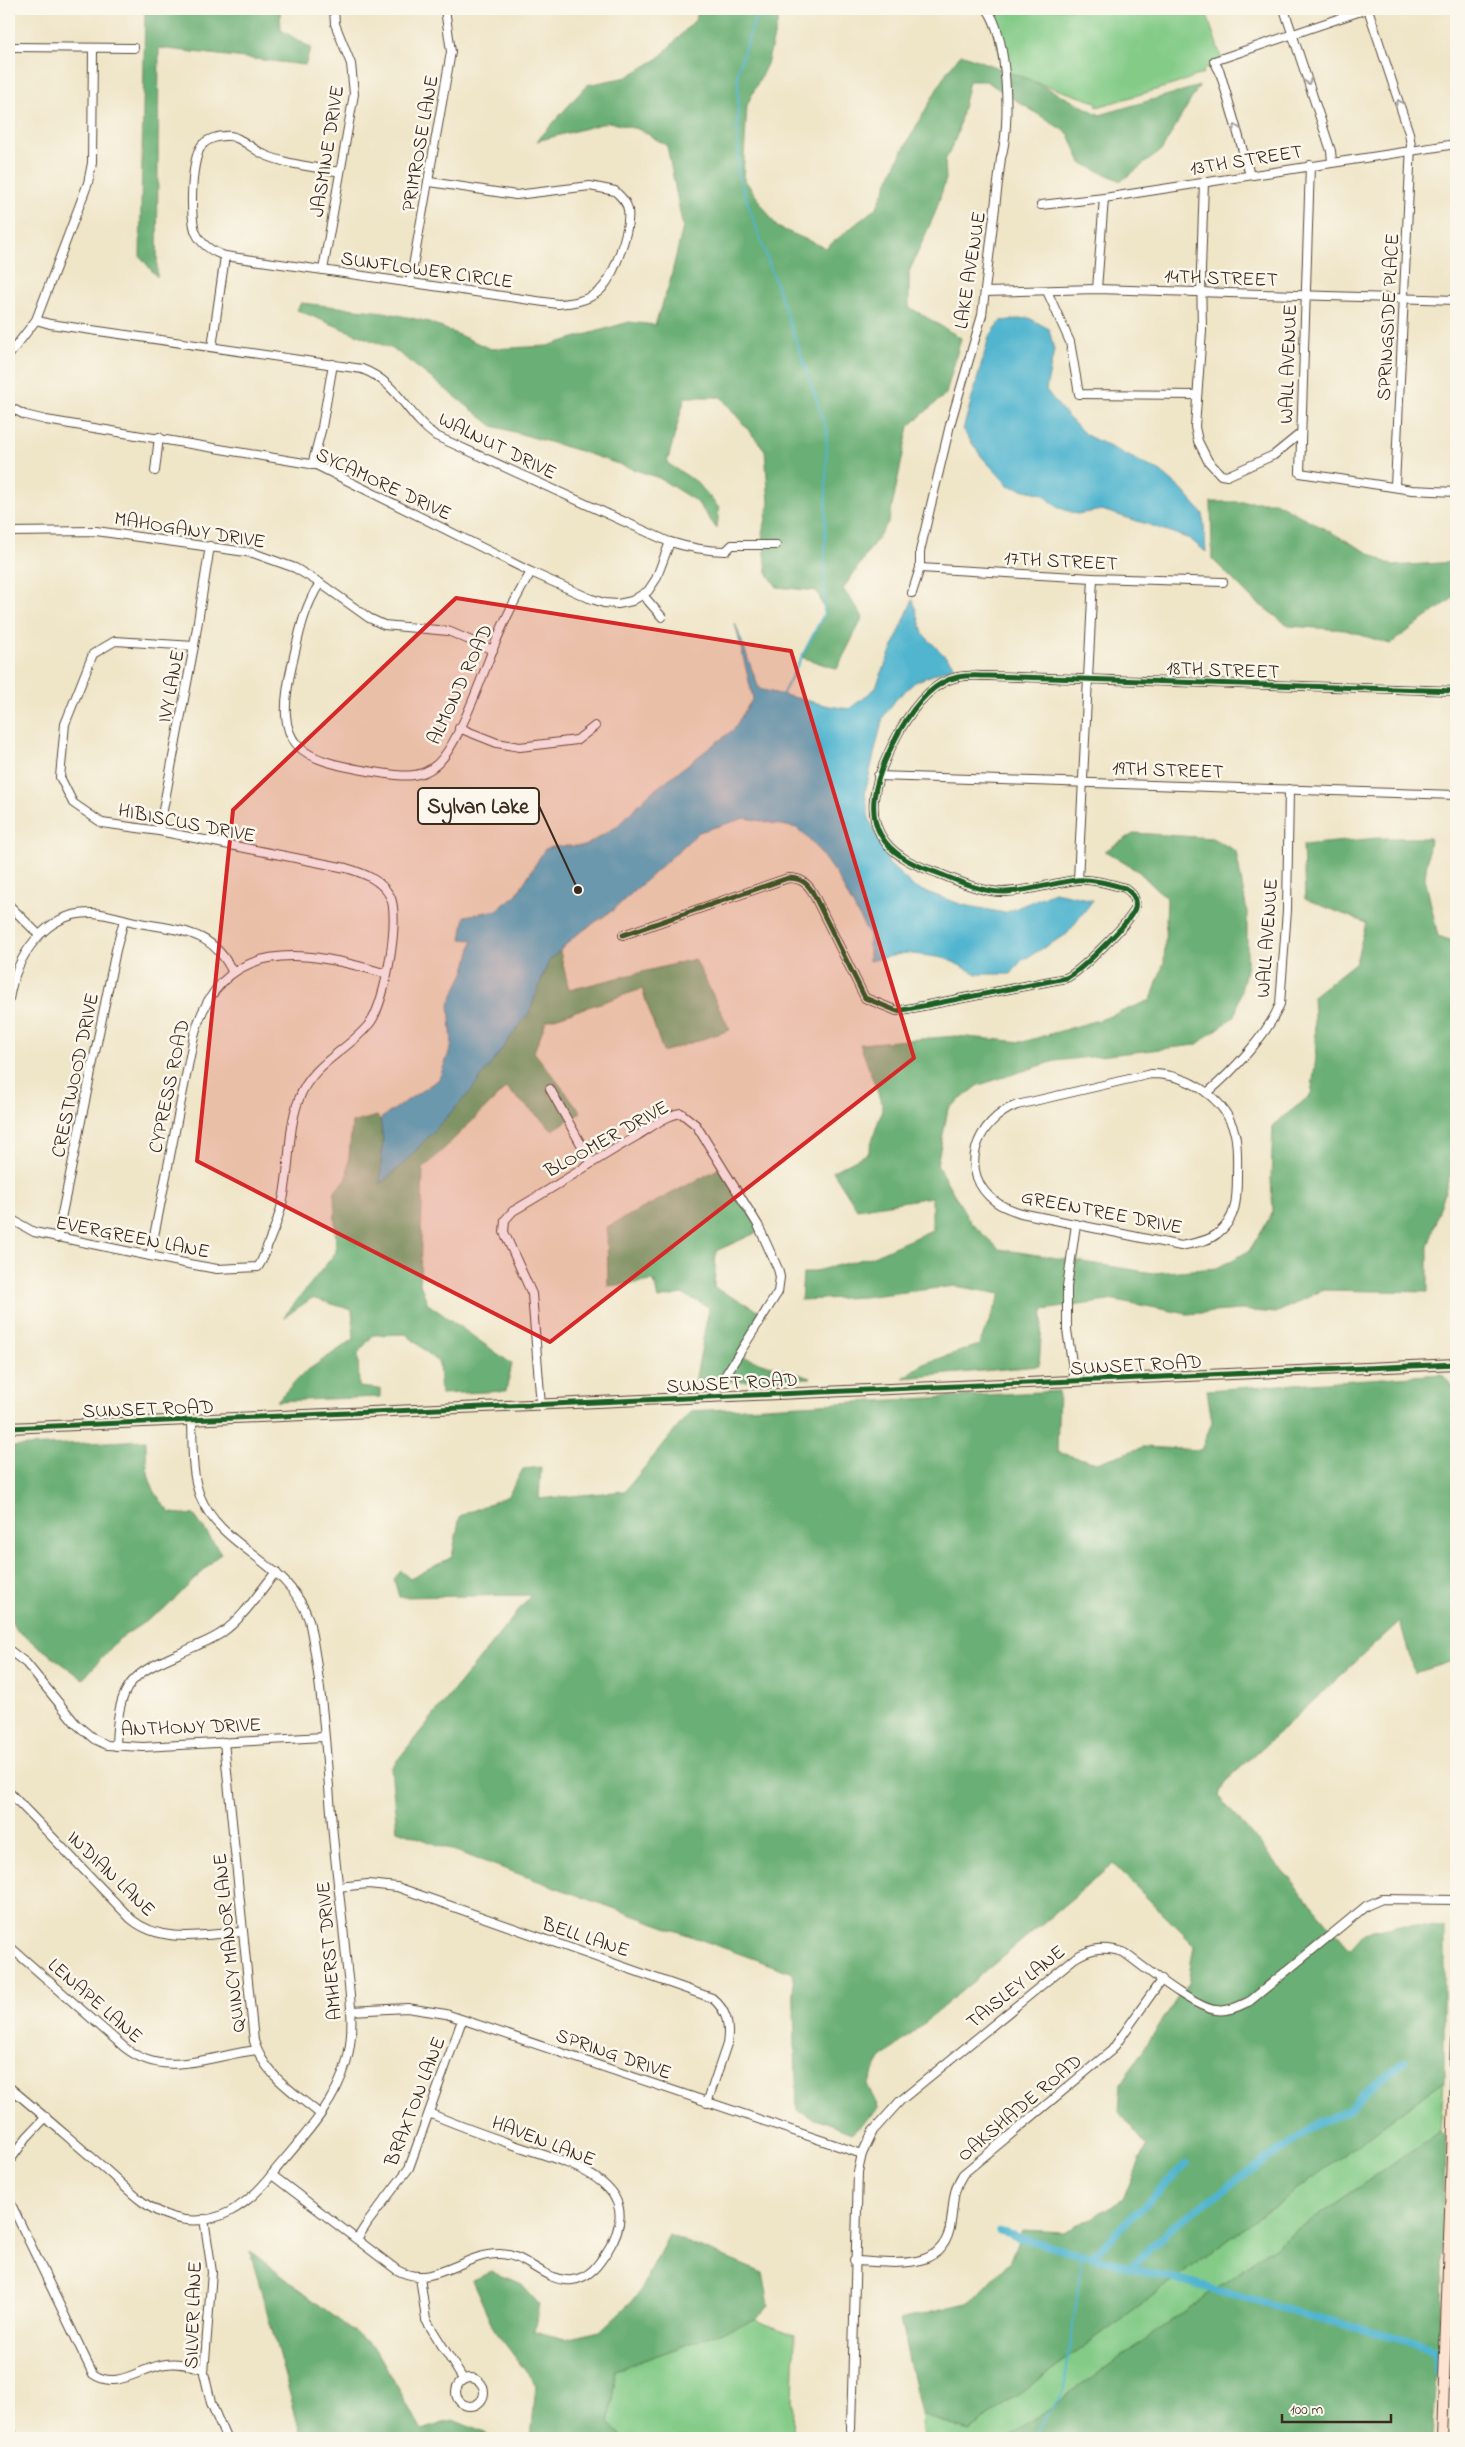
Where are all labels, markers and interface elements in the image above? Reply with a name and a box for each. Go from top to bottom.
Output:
street label: PRIMROSE LANE [395,73,448,214]
one-way arrow [1302,76,1312,85]
street label: JASMINE DRIVE [304,83,353,219]
one-way arrow [1395,99,1405,108]
one-way arrow [1231,124,1242,133]
street label: 13TH STREET [1188,138,1305,185]
street label: LAKE AVENUE [948,210,995,331]
street label: SPRINGSIDE PLACE [1371,233,1408,402]
street label: SUNFLOWER CIRCLE [339,245,515,298]
street label: 14TH STREET [1164,263,1278,296]
street label: WALL AVENUE [1273,304,1306,424]
street label: WALNUT DRIVE [433,406,561,488]
street label: SYCAMORE DRIVE [310,441,456,529]
street label: MAHOGANY DRIVE [112,505,267,558]
street label: 17TH STREET [1003,545,1118,580]
street label: ALMOND ROAD [421,620,502,750]
street label: IVY LANE [151,648,194,725]
street label: 18TH STREET [1166,655,1280,688]
street label: 19TH STREET [1112,755,1224,788]
callout: Sylvan Lake [418,788,539,824]
text: Sylvan Lake [427,793,529,825]
street label: HIBISCUS DRIVE [115,797,258,852]
street label: WALL AVENUE [1250,877,1287,999]
street label: CRESTWOOD DRIVE [45,990,108,1161]
street label: CYPRESS ROAD [142,1017,199,1156]
street label: BLOOMER DRIVE [539,1094,675,1187]
street label: GREENTREE DRIVE [1018,1184,1185,1243]
street label: EVERGREEN LANE [53,1209,212,1268]
street label: SUNSET ROAD [1070,1349,1203,1384]
street label: SUNSET ROAD [666,1367,799,1402]
street label: SUNSET ROAD [82,1394,214,1427]
street label: ANTHONY DRIVE [120,1712,262,1745]
street label: INDIAN LANE [59,1825,161,1925]
street label: QUINCY MANOR LANE [207,1852,254,2034]
street label: AMHERST DRIVE [310,1880,351,2021]
street label: BELL LANE [537,1910,633,1966]
street label: TAISLEY LANE [961,1939,1072,2037]
street label: LENAPE LANE [40,1952,148,2052]
street label: SPRING DRIVE [551,2022,675,2089]
street label: BRAXTON LANE [378,2033,454,2172]
street label: OAKSHADE ROAD [952,2048,1089,2170]
street label: HAVEN LANE [487,2109,599,2175]
street label: SILVER LANE [178,2261,211,2369]
scale bar [1282,2392,1391,2424]
text: 100 m [1290,2399,1323,2421]

